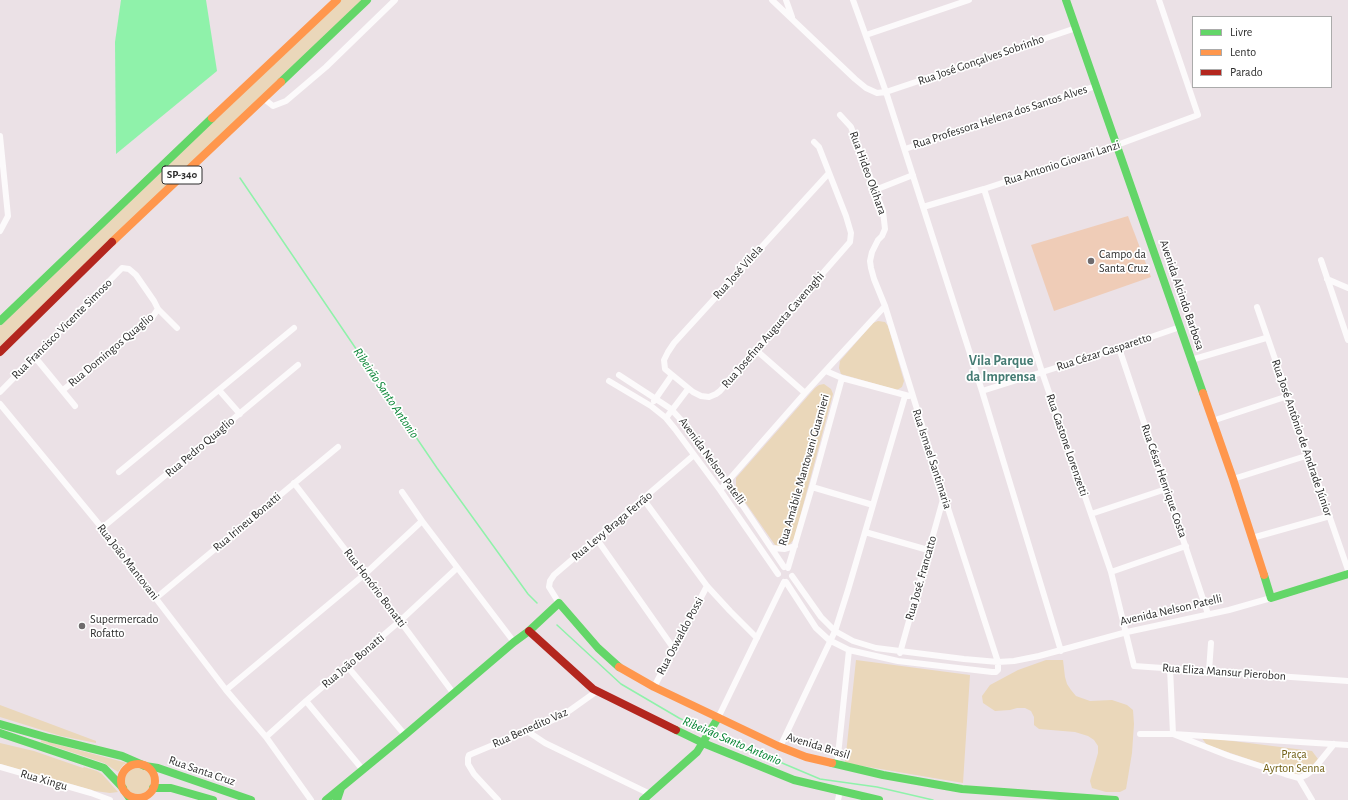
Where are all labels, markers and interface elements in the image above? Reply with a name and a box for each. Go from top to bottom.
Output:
legend [1192,16,1332,88]
text: Livre [1230,26,1252,38]
street label: Rua José Gonçalves Sobrinho [916,32,1046,88]
text: Lento [1230,46,1256,58]
text: Parado [1230,66,1263,78]
street label: Rua Professora Helena dos Santos Alves [911,82,1089,152]
street label: Rua Hideo Okihara [846,129,890,217]
street label: Rua Antonio Giovani Lanzi [1002,137,1122,189]
road number: SP-340 [162,166,202,184]
street label: Avenida Alcindo Barbosa [1156,238,1208,352]
street label: Rua José Vilela [710,242,766,302]
place label: Campo da Santa Cruz [1099,247,1148,275]
marker: Campo da Santa Cruz [1086,256,1096,266]
street label: Rua Josefina Augusta Cavenaghi [719,269,827,391]
street label: Rua Francisco Vicente Simoso [9,276,115,382]
street label: Rua Domingos Quaglio [65,310,157,390]
street label: Rua Cézar Gasparetto [1055,330,1153,374]
water label: Ribeirão Santo Antonio [350,345,422,441]
district label: Vila Parque da Imprensa [966,353,1036,386]
street label: Rua José Antônio de Andrade Júnior [1268,358,1336,518]
street label: Rua Gastone Lorenzetti [1043,392,1091,498]
street label: Rua Amábile Mantovani Guarnieri [775,393,833,547]
street label: Rua Ismael Santimaria [909,407,955,511]
street label: Rua Pedro Quaglio [162,414,238,480]
street label: Avenida Nelson Patelli [676,415,748,507]
street label: Rua César Henrique Costa [1138,422,1190,540]
street label: Rua Levy Braga Ferrão [569,488,655,564]
street label: Rua Irineu Bonatti [210,489,284,555]
street label: Rua João Mantovani [94,521,162,603]
street label: Rua José. Francatto [902,534,940,622]
street label: Rua Honório Bonatti [341,546,409,630]
street label: Avenida Nelson Patelli [1119,591,1223,629]
street label: Rua Oswaldo Possi [653,595,707,677]
place label: Supermercado Rofatto [90,612,158,640]
marker: Supermercado Rofatto [77,621,87,631]
street label: Rua João Bonatti [319,631,387,691]
street label: Rua Eliza Mansur Pierobon [1162,660,1286,684]
street label: Rua Benedito Vaz [490,705,570,751]
water label: Ribeirão Santo Antonio [680,713,784,769]
street label: Avenida Brasil [784,729,852,763]
park label: Praça Ayrton Senna [1263,747,1325,775]
street label: Rua Santa Cruz [167,753,237,789]
street label: Rua Xingu [19,766,69,794]

